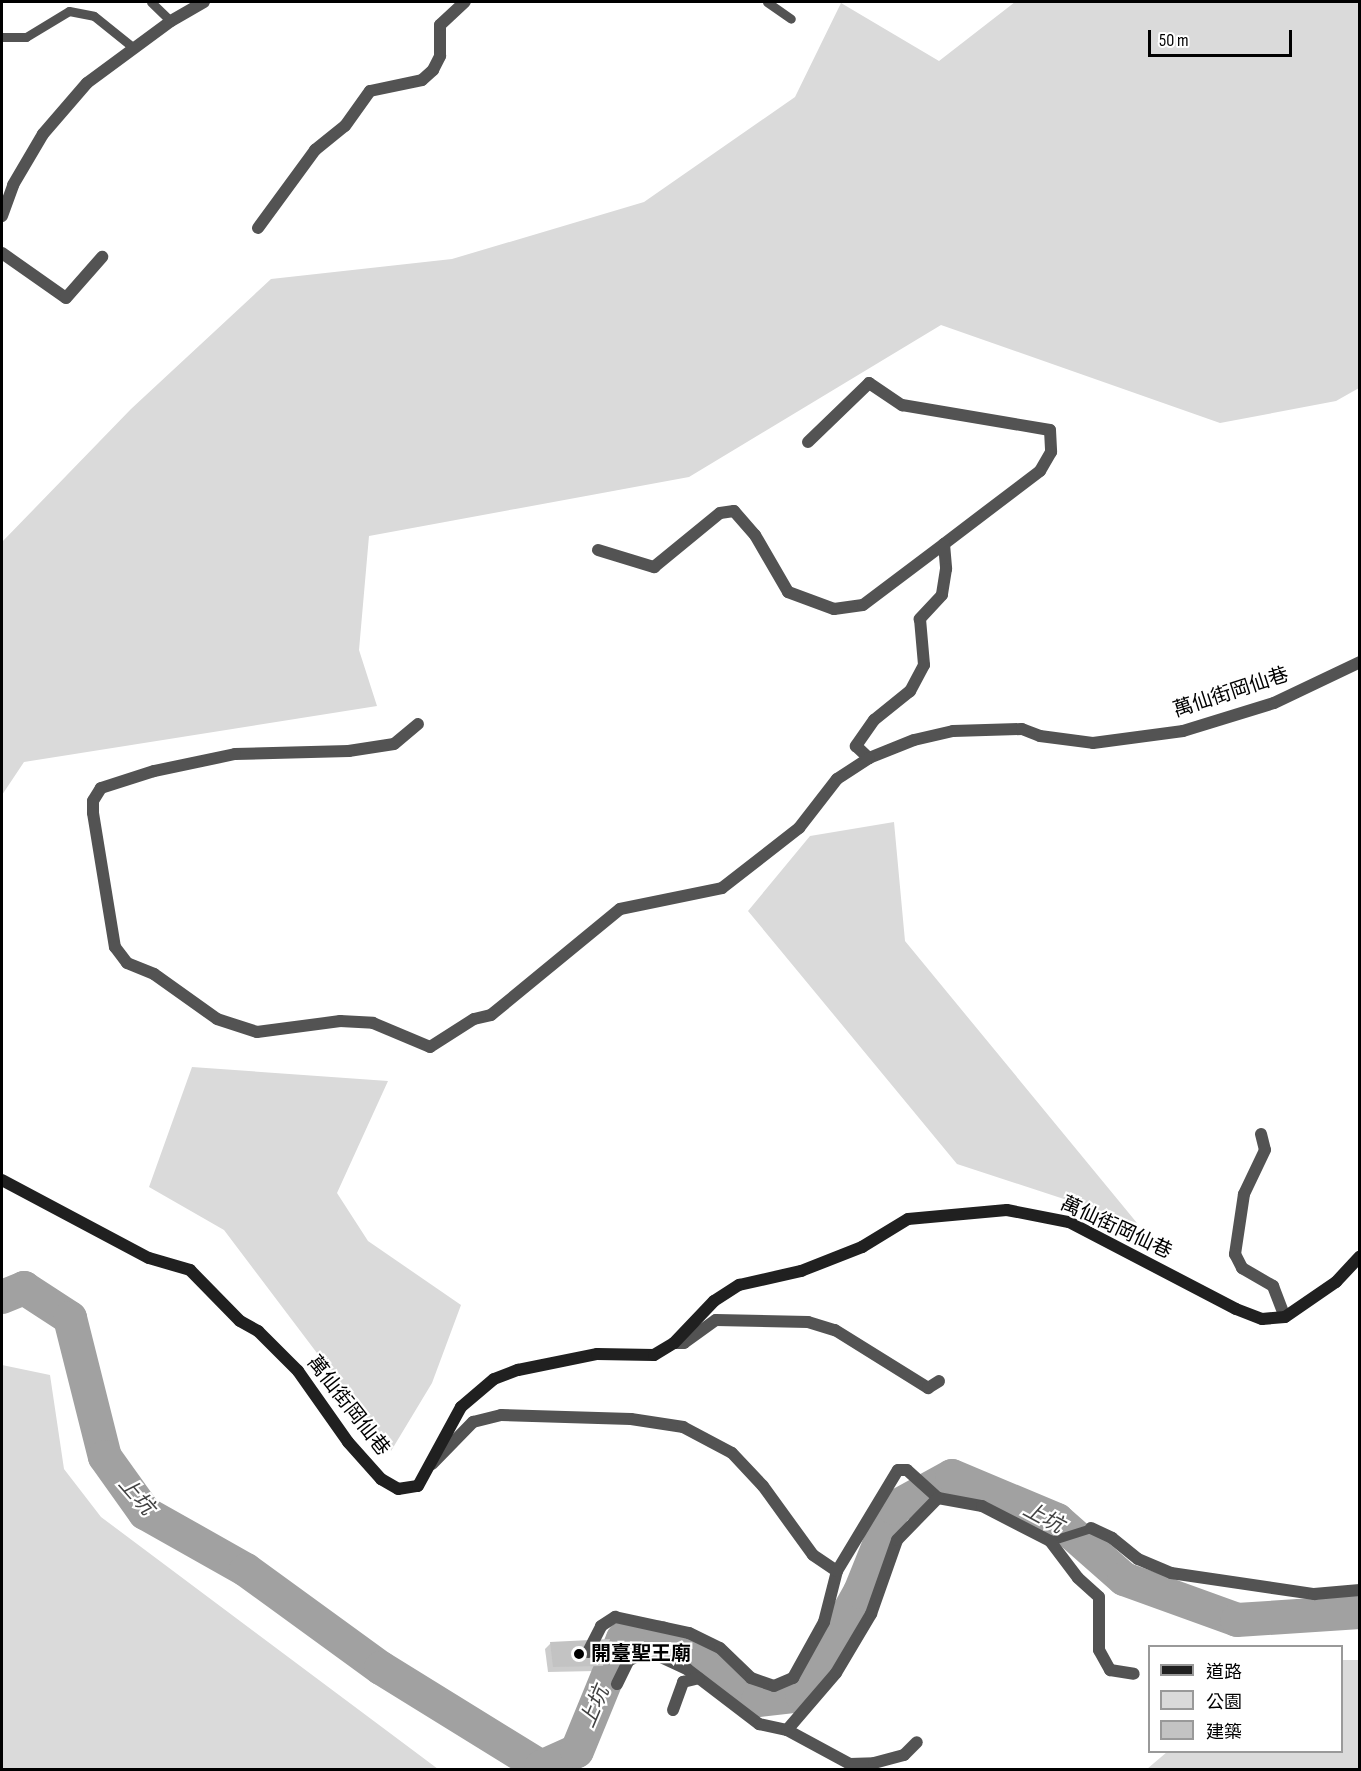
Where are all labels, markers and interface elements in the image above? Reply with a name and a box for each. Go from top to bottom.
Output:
scale bar [1151,18,1295,56]
text: 50 m [1159,30,1189,51]
street label: 萬仙街岡仙巷 [1170,663,1292,723]
street label: 萬仙街岡仙巷 [1057,1192,1175,1264]
street label: 萬仙街岡仙巷 [302,1351,394,1461]
water label: 上坑 [113,1472,159,1520]
water label: 上坑 [1019,1497,1067,1539]
place label: 開臺聖王廟 [591,1642,691,1666]
legend [1148,1645,1343,1753]
marker: 開臺聖王廟 [572,1647,586,1661]
text: 道路 [1206,1662,1242,1683]
water label: 上坑 [575,1683,615,1731]
text: 公園 [1206,1692,1242,1713]
text: 建築 [1206,1722,1242,1743]

